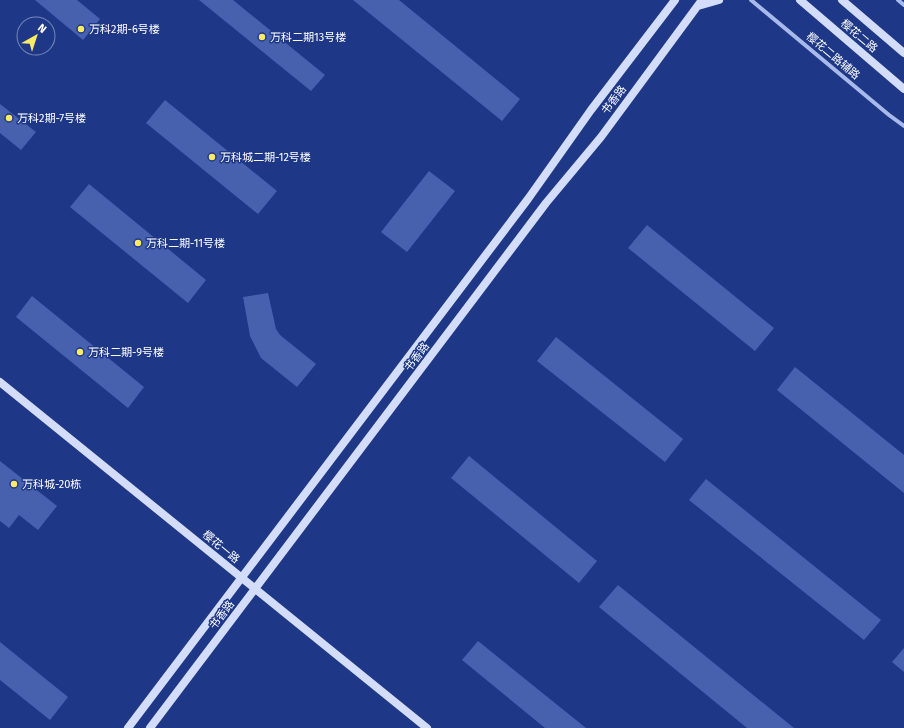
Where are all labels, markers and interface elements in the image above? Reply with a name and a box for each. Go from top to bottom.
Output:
north arrow [16,16,56,56]
street label: 樱花二路 [838,17,880,55]
text: N [35,21,49,36]
place label: 万科2期-6号楼 [89,23,160,36]
marker: 万科2期-6号楼 [76,24,86,34]
street label: 樱花二路辅路 [804,30,862,82]
place label: 万科二期13号楼 [270,31,346,44]
marker: 万科二期13号楼 [257,32,267,42]
street label: 书香路 [599,83,629,117]
place label: 万科2期-7号楼 [17,112,86,125]
marker: 万科2期-7号楼 [4,113,14,123]
place label: 万科城二期-12号楼 [220,151,311,164]
marker: 万科城二期-12号楼 [207,152,217,162]
place label: 万科二期-11号楼 [146,237,225,250]
marker: 万科二期-11号楼 [133,238,143,248]
street label: 书香路 [402,340,432,374]
place label: 万科二期-9号楼 [88,346,164,359]
marker: 万科二期-9号楼 [75,347,85,357]
place label: 万科城-20栋 [22,478,81,491]
marker: 万科城-20栋 [9,479,19,489]
street label: 樱花一路 [200,528,242,566]
street label: 书香路 [207,598,237,632]

